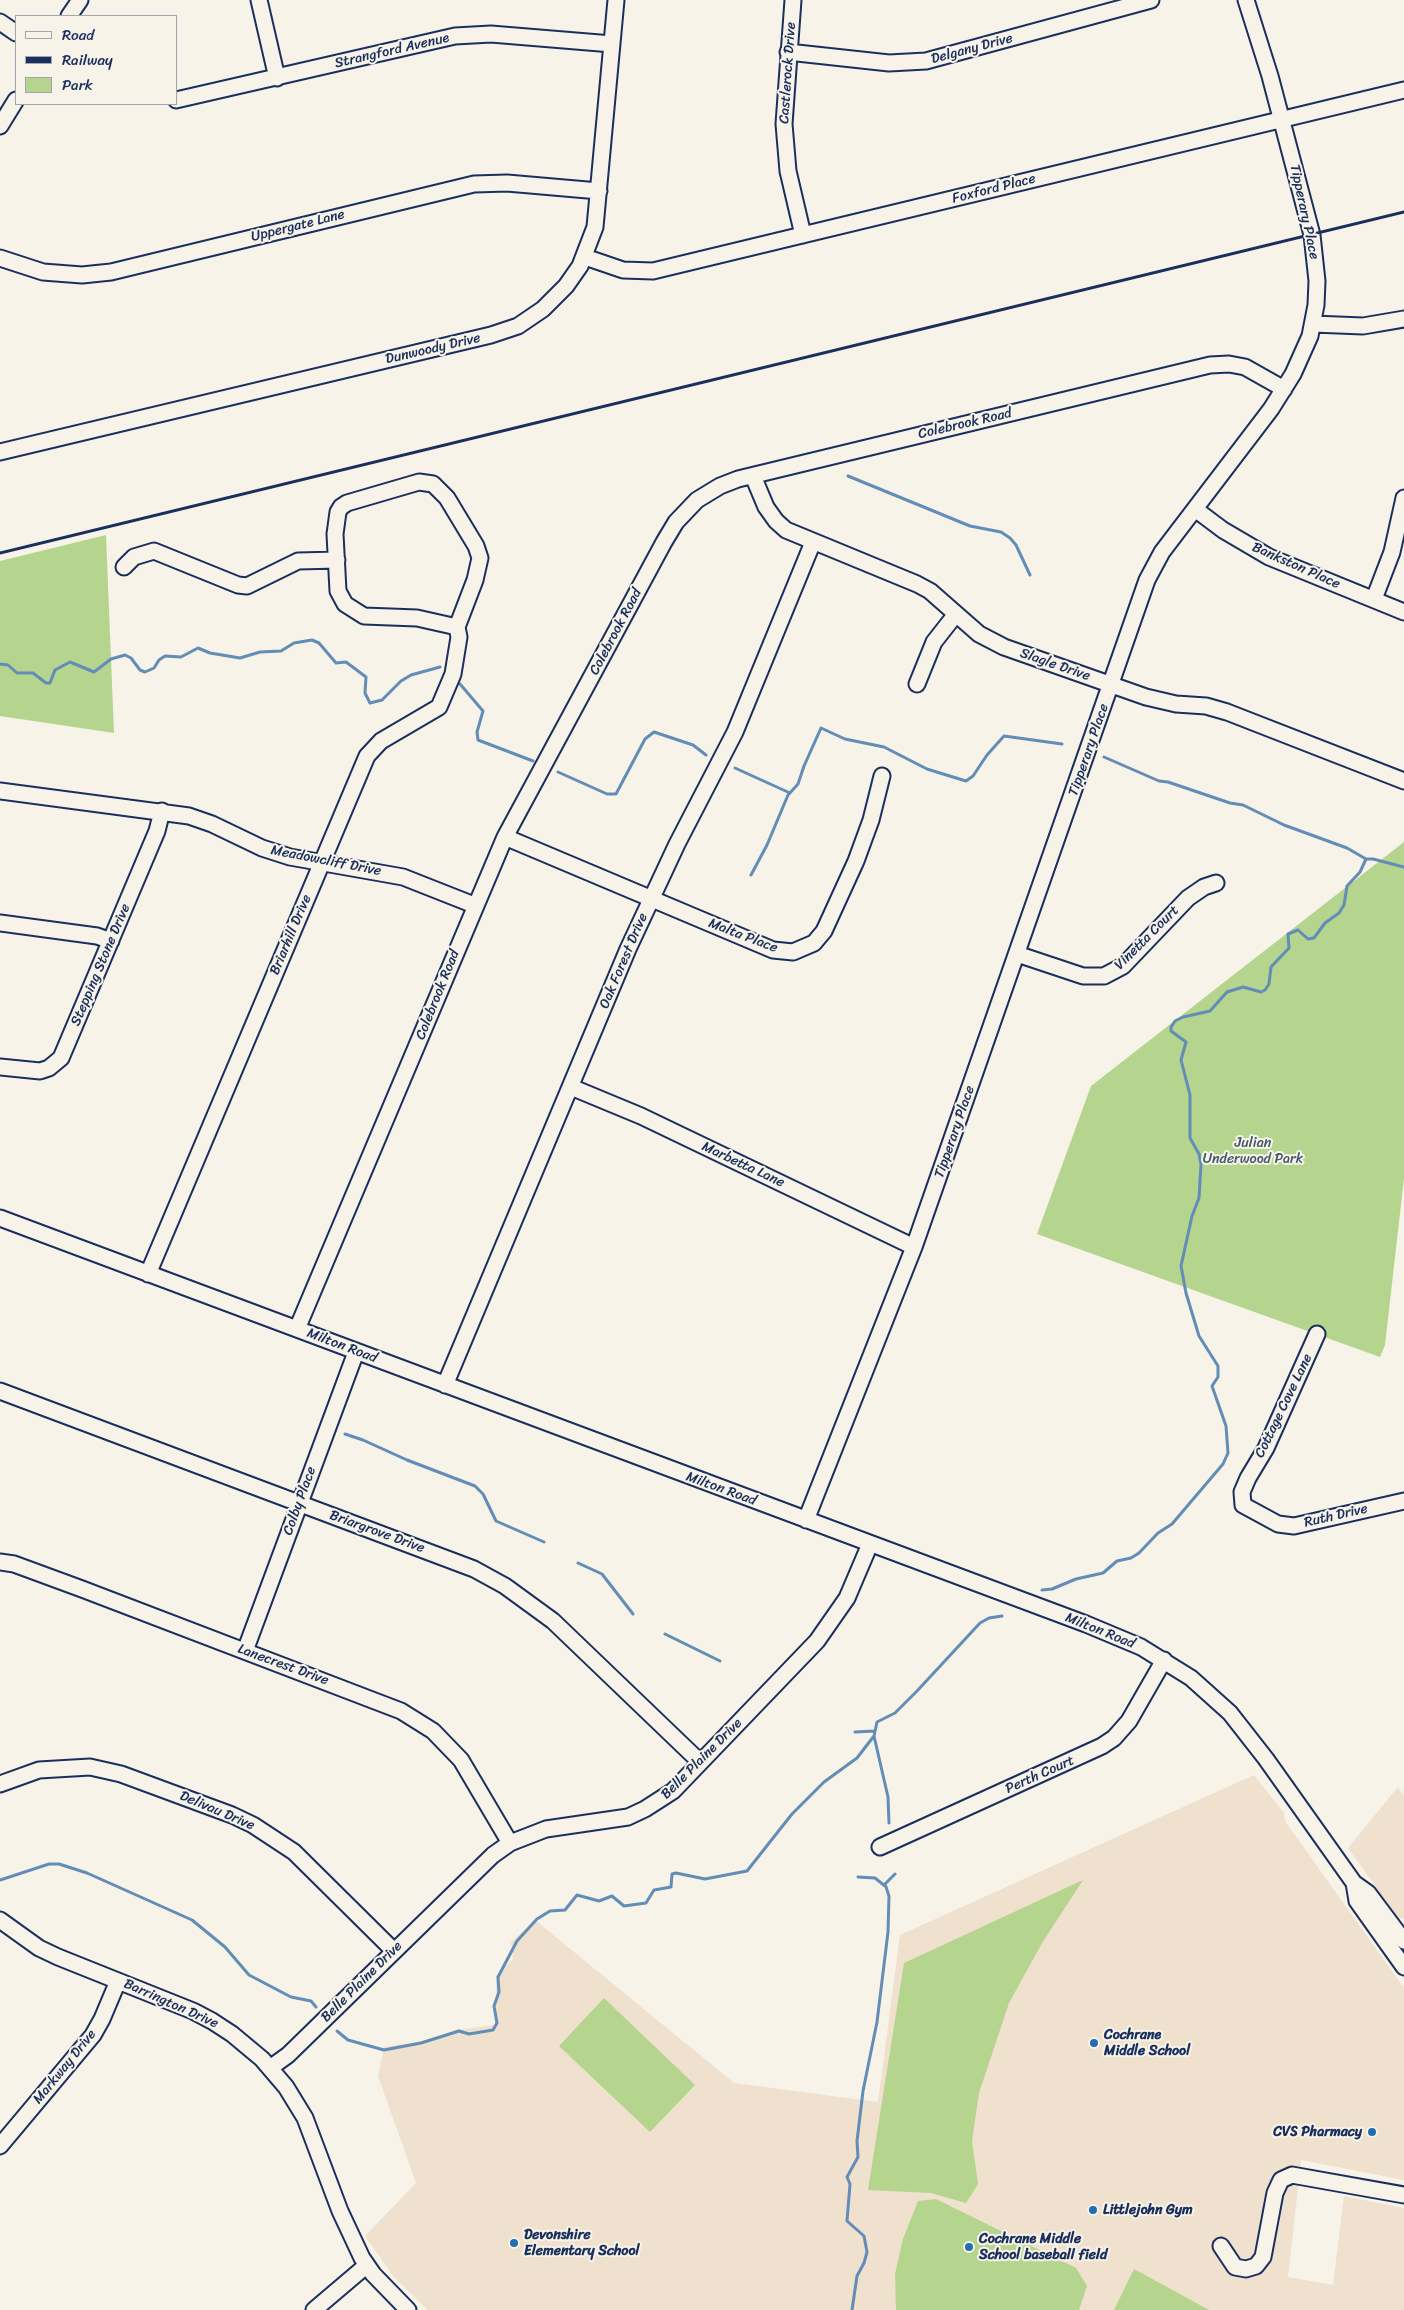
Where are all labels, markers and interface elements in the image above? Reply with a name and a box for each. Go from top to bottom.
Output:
legend [15,15,178,105]
text: Road [62,22,94,48]
street label: Castlerock Drive [776,22,800,124]
street label: Strangford Avenue [333,30,451,72]
street label: Delgany Drive [929,30,1015,68]
text: Railway [62,47,113,73]
text: Park [62,72,93,98]
street label: Tipperary Place [1286,163,1322,261]
street label: Foxford Place [950,171,1038,207]
street label: Uppergate Lane [249,206,347,246]
street label: Dunwoody Drive [384,330,482,368]
street label: Colebrook Road [917,405,1013,443]
street label: Bankston Place [1249,539,1343,593]
street label: Colebrook Road [586,586,646,678]
street label: Slagle Drive [1018,645,1092,685]
street label: Tipperary Place [1065,702,1113,798]
street label: Meadowcliff Drive [269,842,383,880]
street label: Briarhill Drive [267,892,315,978]
street label: Stepping Stone Drive [68,901,134,1029]
street label: Vinetta Court [1111,902,1183,974]
street label: Oak Forest Drive [596,911,652,1011]
street label: Malta Place [706,915,780,957]
street label: Colebrook Road [412,948,464,1042]
street label: Tipperary Place [931,1084,979,1180]
park label: Julian Underwood Park [1203,1135,1303,1168]
street label: Marbetta Lane [699,1139,787,1191]
street label: Milton Road [305,1325,379,1367]
street label: Cottage Cove Lane [1252,1351,1316,1461]
street label: Colby Place [280,1464,320,1538]
street label: Milton Road [683,1468,759,1510]
street label: Ruth Drive [1303,1501,1369,1531]
street label: Briargrove Drive [327,1507,427,1557]
street label: Milton Road [1063,1609,1137,1653]
street label: Lanecrest Drive [235,1641,331,1689]
street label: Belle Plaine Drive [658,1715,746,1803]
street label: Perth Court [1003,1752,1077,1798]
street label: Delivau Drive [177,1788,257,1834]
street label: Belle Plaine Drive [318,1938,406,2026]
street label: Barrington Drive [121,1976,221,2032]
street label: Markway Drive [30,2026,100,2108]
place label: Cochrane Middle School [1104,2027,1190,2060]
marker: Cochrane Middle School [1088,2037,1100,2049]
place label: CVS Pharmacy [1273,2124,1362,2140]
marker: CVS Pharmacy [1366,2126,1378,2138]
place label: Littlejohn Gym [1103,2202,1193,2218]
marker: Littlejohn Gym [1087,2204,1099,2216]
place label: Devonshire Elementary School [524,2227,640,2260]
place label: Cochrane Middle School baseball field [979,2231,1107,2264]
marker: Devonshire Elementary School [508,2237,520,2249]
marker: Cochrane Middle School baseball field [963,2241,975,2253]

